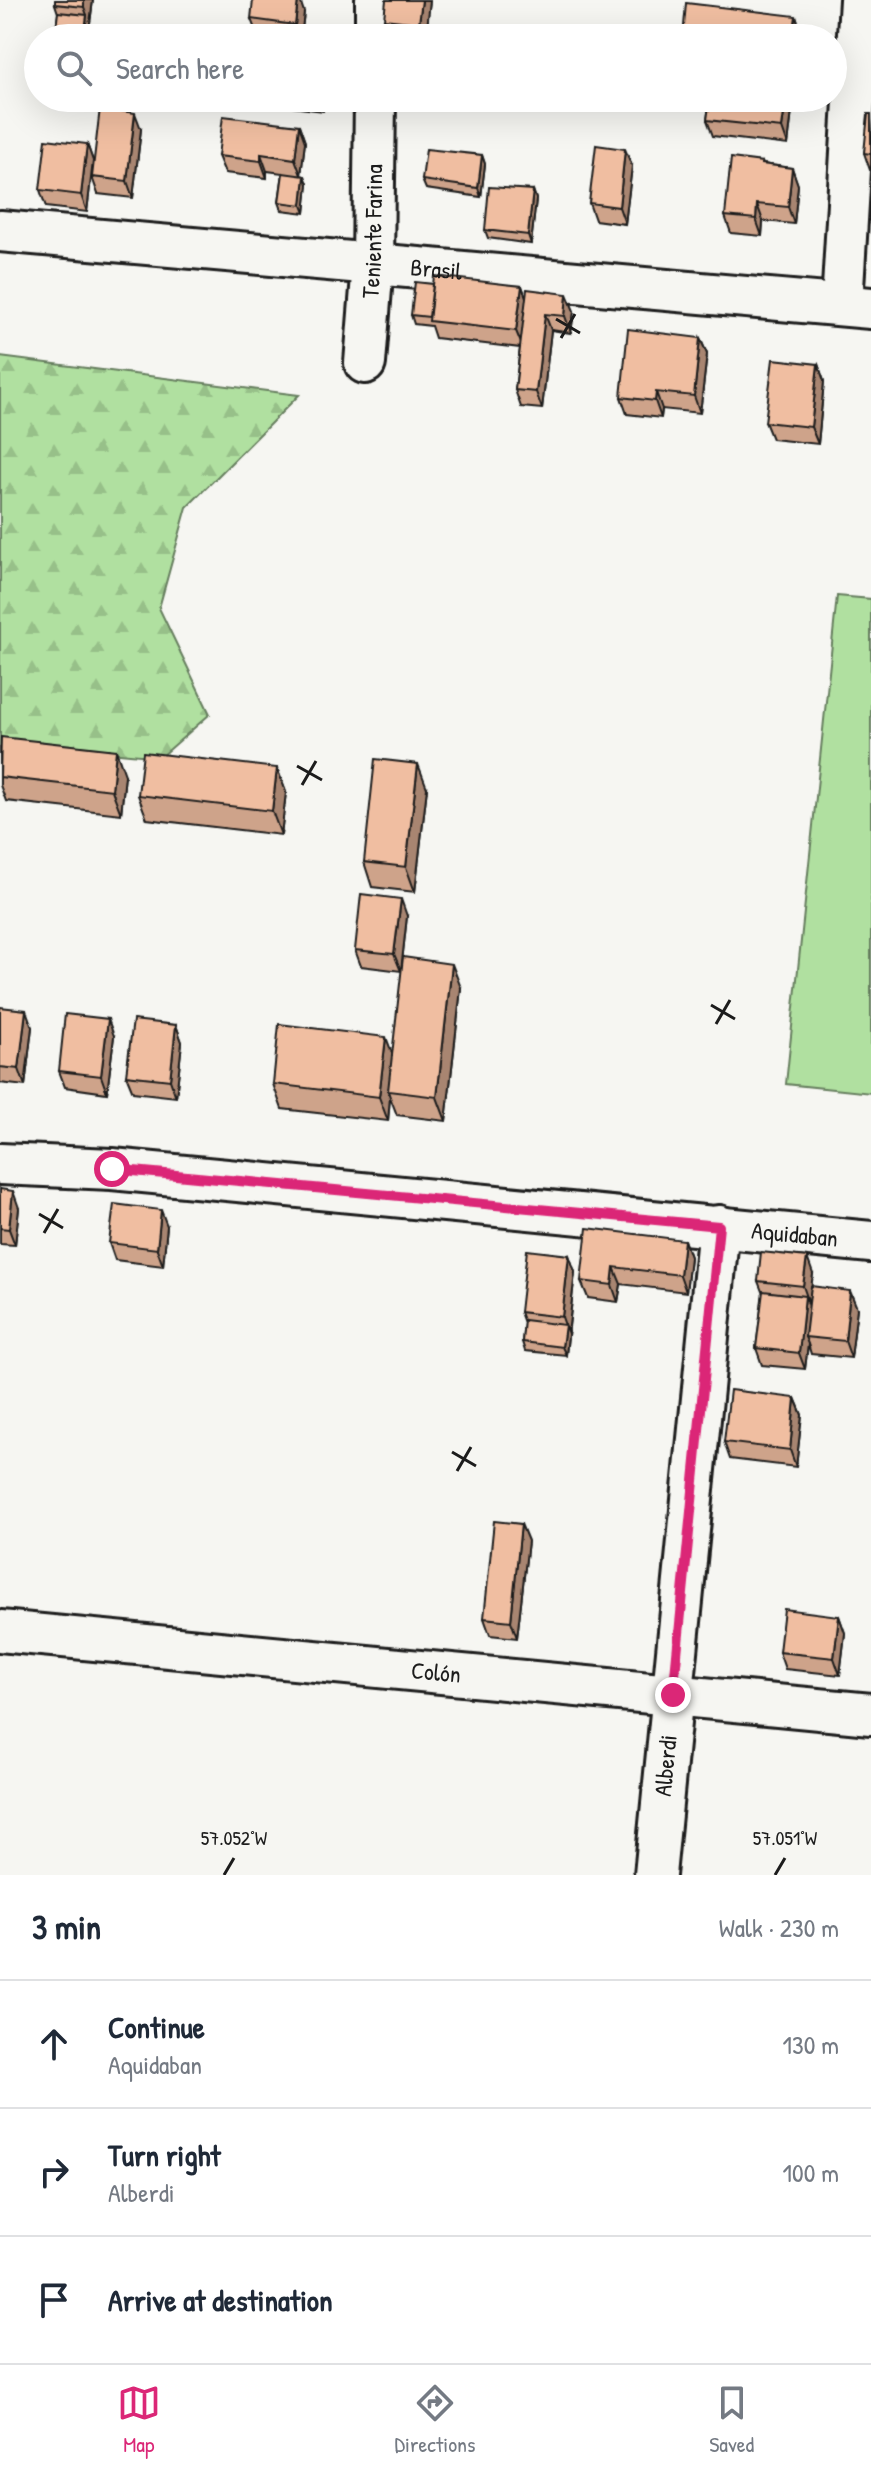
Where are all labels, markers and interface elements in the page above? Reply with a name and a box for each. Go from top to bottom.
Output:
search box [24,24,847,112]
icon: search [52,46,96,90]
text: Search here [116,48,244,88]
street label: Teniente Farina [353,164,389,300]
street label: Brasil [409,250,464,287]
route start [94,1151,130,1187]
street label: Aquidaban [750,1214,840,1254]
street label: Colón [410,1653,462,1690]
route end [655,1677,691,1713]
street label: Alberdi [646,1733,684,1798]
text: 57.052°W [201,1824,268,1851]
text: 57.051°W [753,1824,818,1851]
text: 3 min [32,1904,101,1950]
text: Walk · 230 m [719,1910,839,1945]
text: Continue [108,2007,205,2047]
icon: ahead [32,2022,76,2066]
text: 130 m [783,2027,839,2062]
text: Aquidaban [108,2047,202,2082]
text: Turn right [108,2135,221,2175]
icon: right [32,2150,76,2194]
text: 100 m [783,2155,839,2190]
text: Alberdi [108,2175,175,2210]
icon: arrive [32,2278,76,2322]
text: Arrive at destination [108,2280,333,2320]
tab: Map [117,2381,161,2459]
tab: Directions [395,2381,476,2459]
tab: Saved [709,2381,754,2459]

